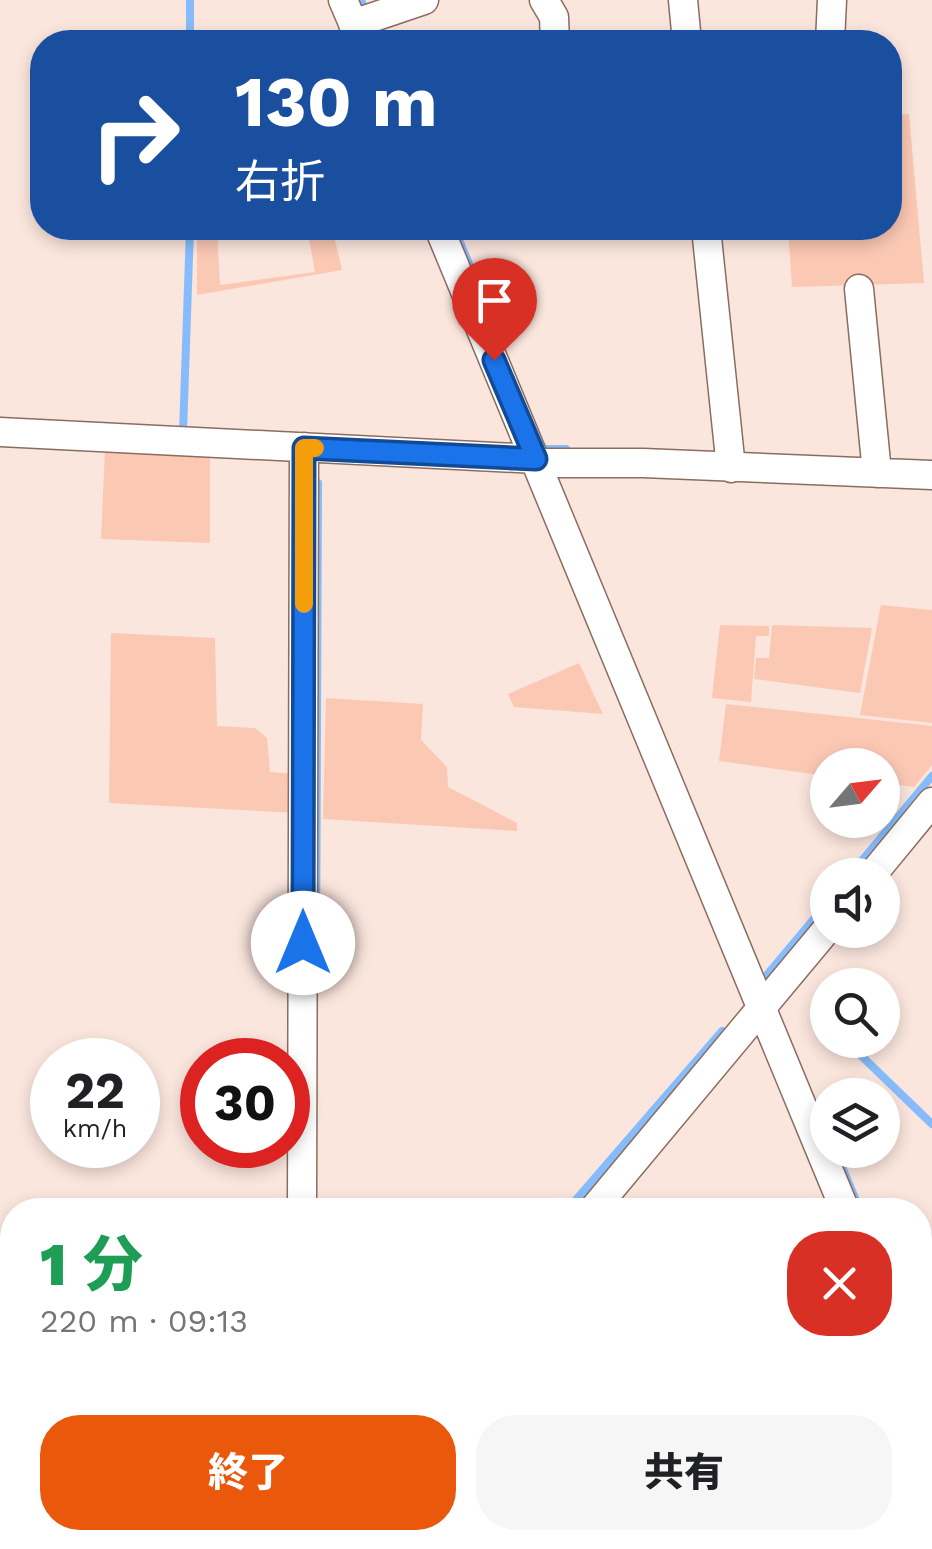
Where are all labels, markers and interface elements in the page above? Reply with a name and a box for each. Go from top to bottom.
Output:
text: 130 m [235,61,438,143]
icon: right [70,70,200,200]
text: 右折 [235,155,325,208]
pin [452,258,537,361]
icon: arrive [467,273,522,328]
north arrow [810,748,900,838]
map controls [810,748,900,1168]
button: sound [810,858,900,948]
position arrow [251,891,355,995]
button: search [810,968,900,1058]
speed limit sign: 30 [180,1038,310,1168]
text: 22 [65,1061,125,1120]
button: layers [810,1078,900,1168]
text: km/h [63,1114,127,1143]
text: 1 分 [40,1229,143,1300]
button: close [787,1231,892,1336]
text: 220 m · 09:13 [40,1302,248,1340]
button: 終了 [40,1415,456,1530]
button: 共有 [476,1415,892,1530]

